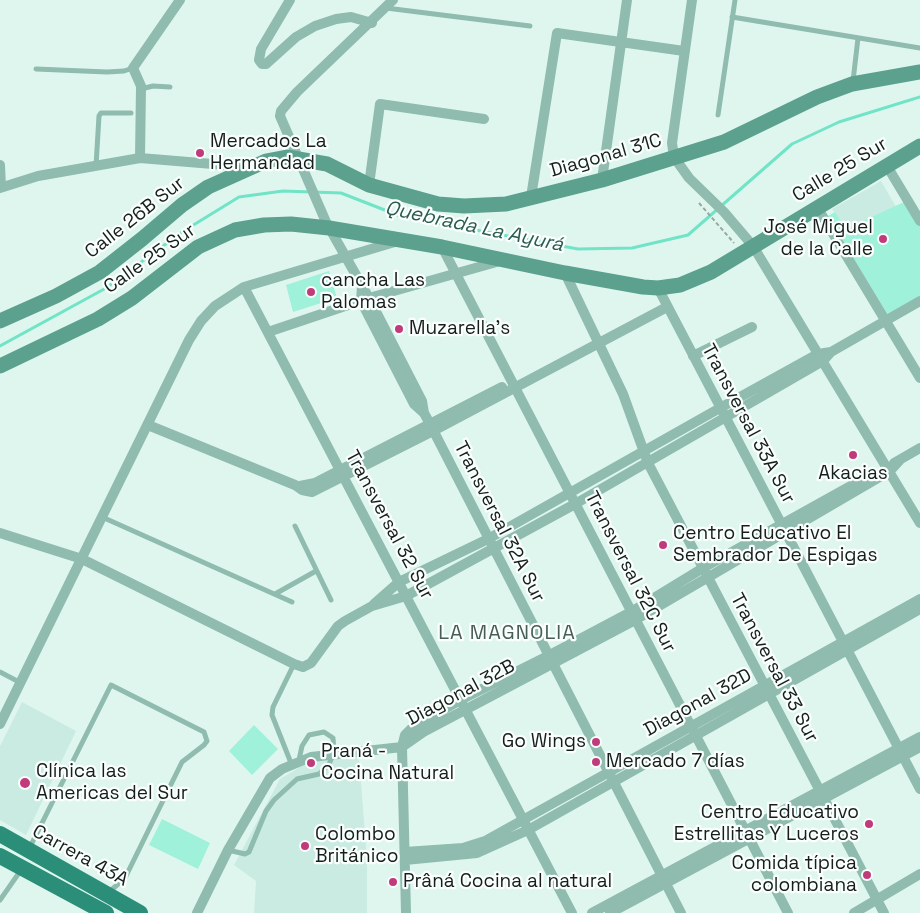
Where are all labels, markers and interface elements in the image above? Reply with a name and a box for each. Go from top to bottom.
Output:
street label: Diagonal 31C [547,129,665,183]
place label: Mercados La Hermandad [210,131,327,175]
street label: Calle 25 Sur [788,133,892,207]
marker: Mercados La Hermandad [194,147,206,159]
street label: Calle 26B Sur [81,172,189,264]
water label: Quebrada La Ayurá [383,196,565,258]
place label: José Miguel de la Calle [764,217,873,261]
street label: Calle 25 Sur [100,219,200,299]
marker: José Miguel de la Calle [877,233,889,245]
place label: cancha Las Palomas [321,270,425,314]
marker: cancha Las Palomas [305,286,317,298]
place label: Muzarella’s [409,318,510,340]
marker: Muzarella’s [393,323,405,335]
street label: Transversal 33A Sur [696,340,800,508]
street label: Transversal 32A Sur [449,438,549,606]
street label: Transversal 32 Sur [340,447,438,603]
marker: Akacias [847,449,859,461]
place label: Akacias [818,463,888,485]
street label: Transversal 32C Sur [579,488,681,656]
place label: Centro Educativo El Sembrador De Espigas [673,523,877,567]
marker: Centro Educativo El Sembrador De Espigas [657,539,669,551]
street label: Transversal 33 Sur [725,590,823,746]
district label: LA MAGNOLIA [437,622,577,646]
street label: Diagonal 32B [403,655,519,731]
street label: Diagonal 32D [640,664,756,742]
place label: Go Wings [502,731,586,753]
marker: Go Wings [590,736,602,748]
place label: Praná - Cocina Natural [321,741,454,785]
place label: Mercado 7 días [606,751,745,773]
marker: Mercado 7 días [590,756,602,768]
marker: Praná - Cocina Natural [305,757,317,769]
place label: Clínica las Americas del Sur [36,761,188,805]
marker: Clínica las Americas del Sur [18,776,32,790]
place label: Centro Educativo Estrellitas Y Luceros [674,802,859,846]
marker: Centro Educativo Estrellitas Y Luceros [863,818,875,830]
street label: Carrera 43A [28,820,132,892]
place label: Colombo Británico [315,824,398,868]
marker: Colombo Británico [299,840,311,852]
place label: Comida típica colombiana [731,853,857,897]
marker: Comida típica colombiana [861,869,873,881]
place label: Prâná Cocina al natural [403,871,612,893]
marker: Prâná Cocina al natural [387,876,399,888]

